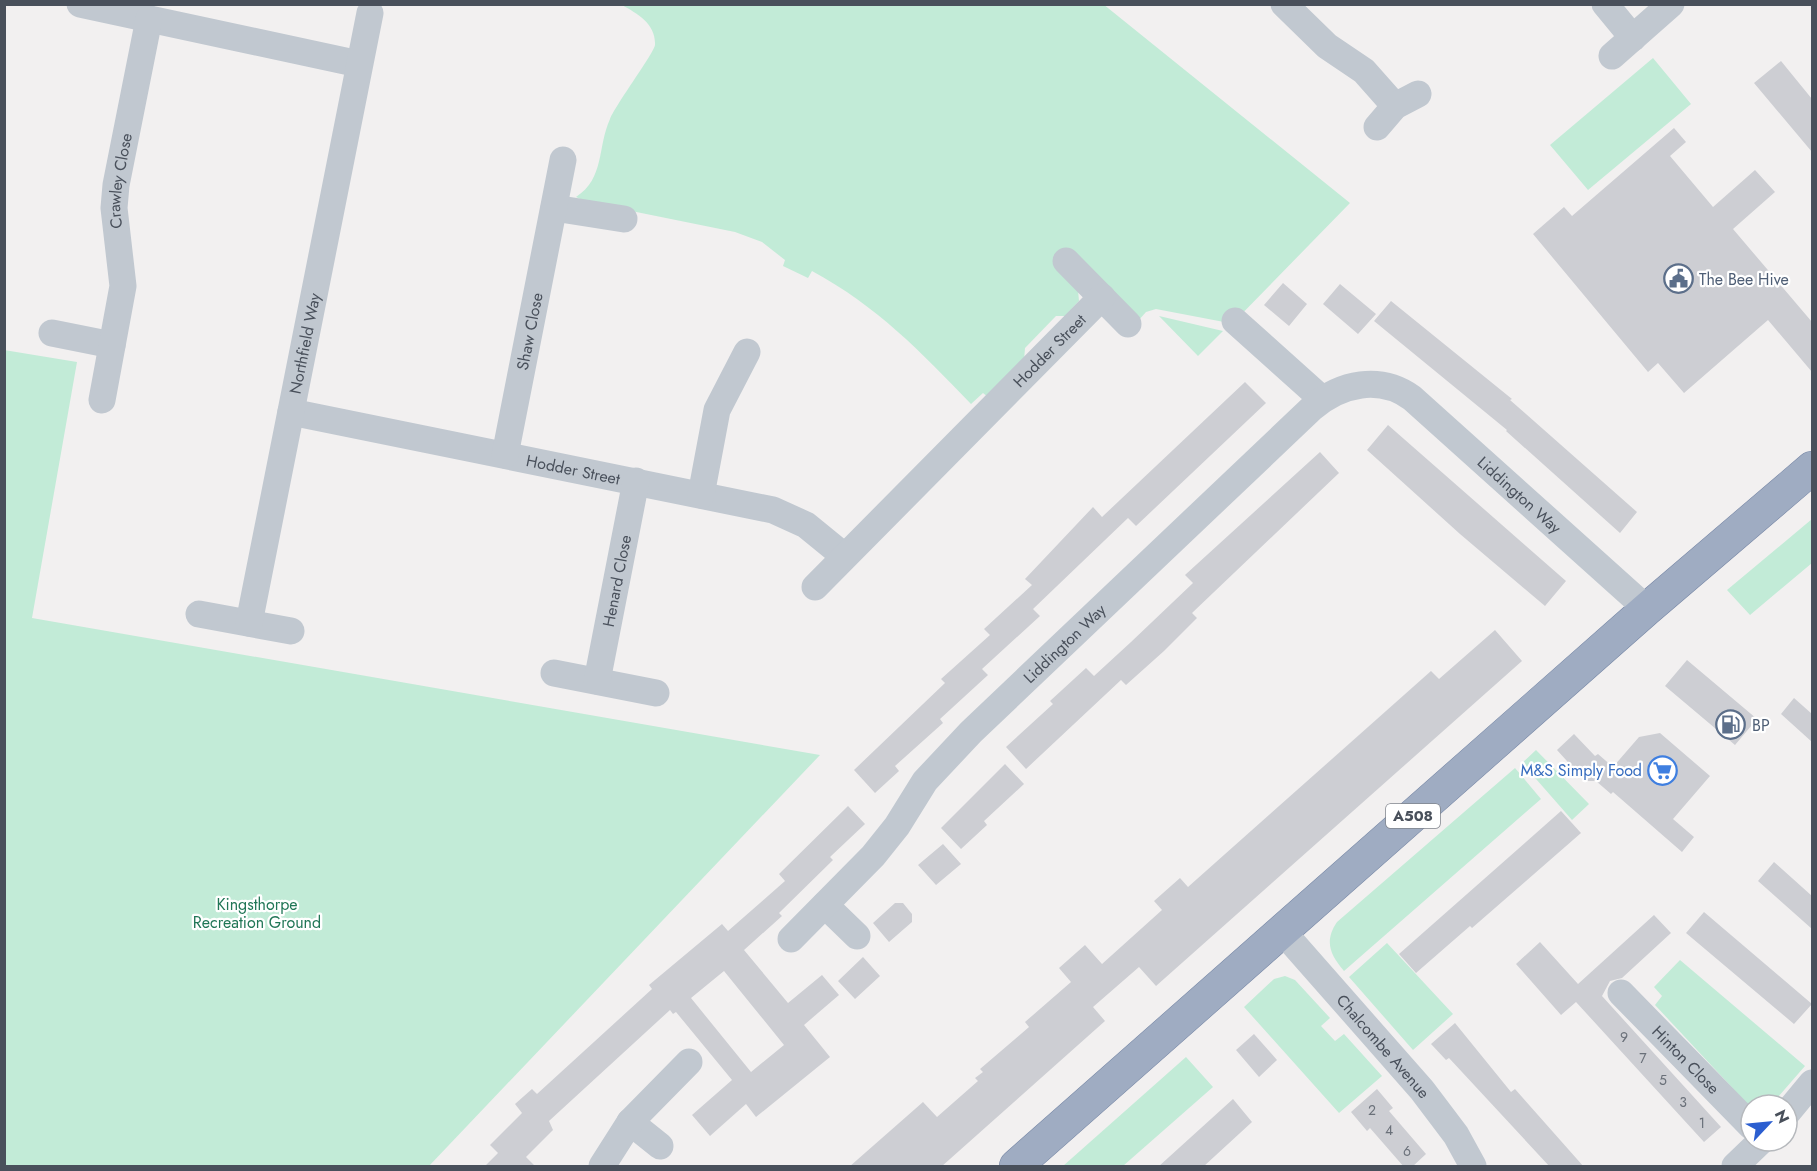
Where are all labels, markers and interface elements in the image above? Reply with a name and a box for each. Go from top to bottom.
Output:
street label: Crawley Close [103,131,138,230]
public building icon: The Bee Hive [1662,263,1694,295]
place label: The Bee Hive [1699,268,1789,291]
street label: Northfield Way [284,290,326,396]
street label: Shaw Close [511,291,549,372]
street label: Hodder Street [1008,309,1091,393]
street label: Hodder Street [524,449,622,491]
street label: Liddington Way [1472,451,1567,540]
street label: Henard Close [597,533,637,629]
street label: Liddington Way [1018,598,1112,689]
fuel station icon: BP [1715,709,1747,741]
place label: BP [1752,714,1770,737]
supermarket icon: M&S Simply Food [1647,754,1679,786]
place label: M&S Simply Food [1521,759,1642,782]
road number: A508 [1386,804,1440,828]
park label: Kingsthorpe Recreation Ground [193,893,321,934]
street label: Chalcombe Avenue [1331,989,1435,1103]
street label: Hinton Close [1647,1020,1725,1099]
house number: 9 [1620,1027,1628,1047]
house number: 7 [1639,1048,1647,1068]
house number: 5 [1659,1070,1667,1090]
house number: 3 [1679,1092,1687,1112]
north arrow [1739,1093,1799,1153]
house number: 2 [1368,1100,1376,1120]
text: N [1769,1106,1795,1127]
house number: 1 [1699,1113,1705,1133]
house number: 4 [1385,1120,1393,1140]
house number: 6 [1403,1141,1411,1161]

